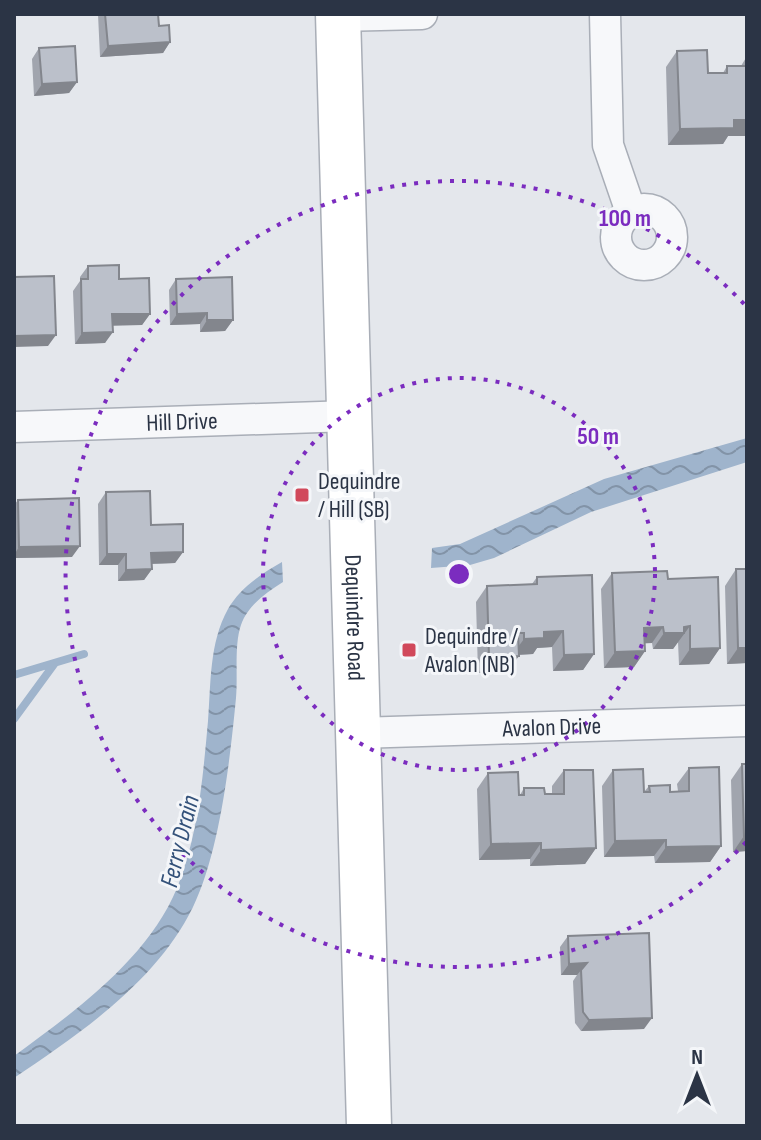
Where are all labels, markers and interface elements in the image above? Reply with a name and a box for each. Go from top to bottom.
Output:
text: 100 m [599,204,651,233]
street label: Hill Drive [146,406,218,438]
text: 50 m [577,422,619,451]
place label: Dequindre / Hill (SB) [318,467,400,524]
marker: Dequindre / Hill (SB) [293,486,311,504]
street label: Dequindre Road [338,554,371,681]
centre of rings [445,560,473,588]
place label: Dequindre / Avalon (NB) [424,622,518,679]
marker: Dequindre / Avalon (NB) [400,641,418,659]
street label: Avalon Drive [501,712,602,744]
water label: Ferry Drain [154,792,207,891]
north arrow [657,1036,737,1116]
text: N [691,1044,703,1071]

